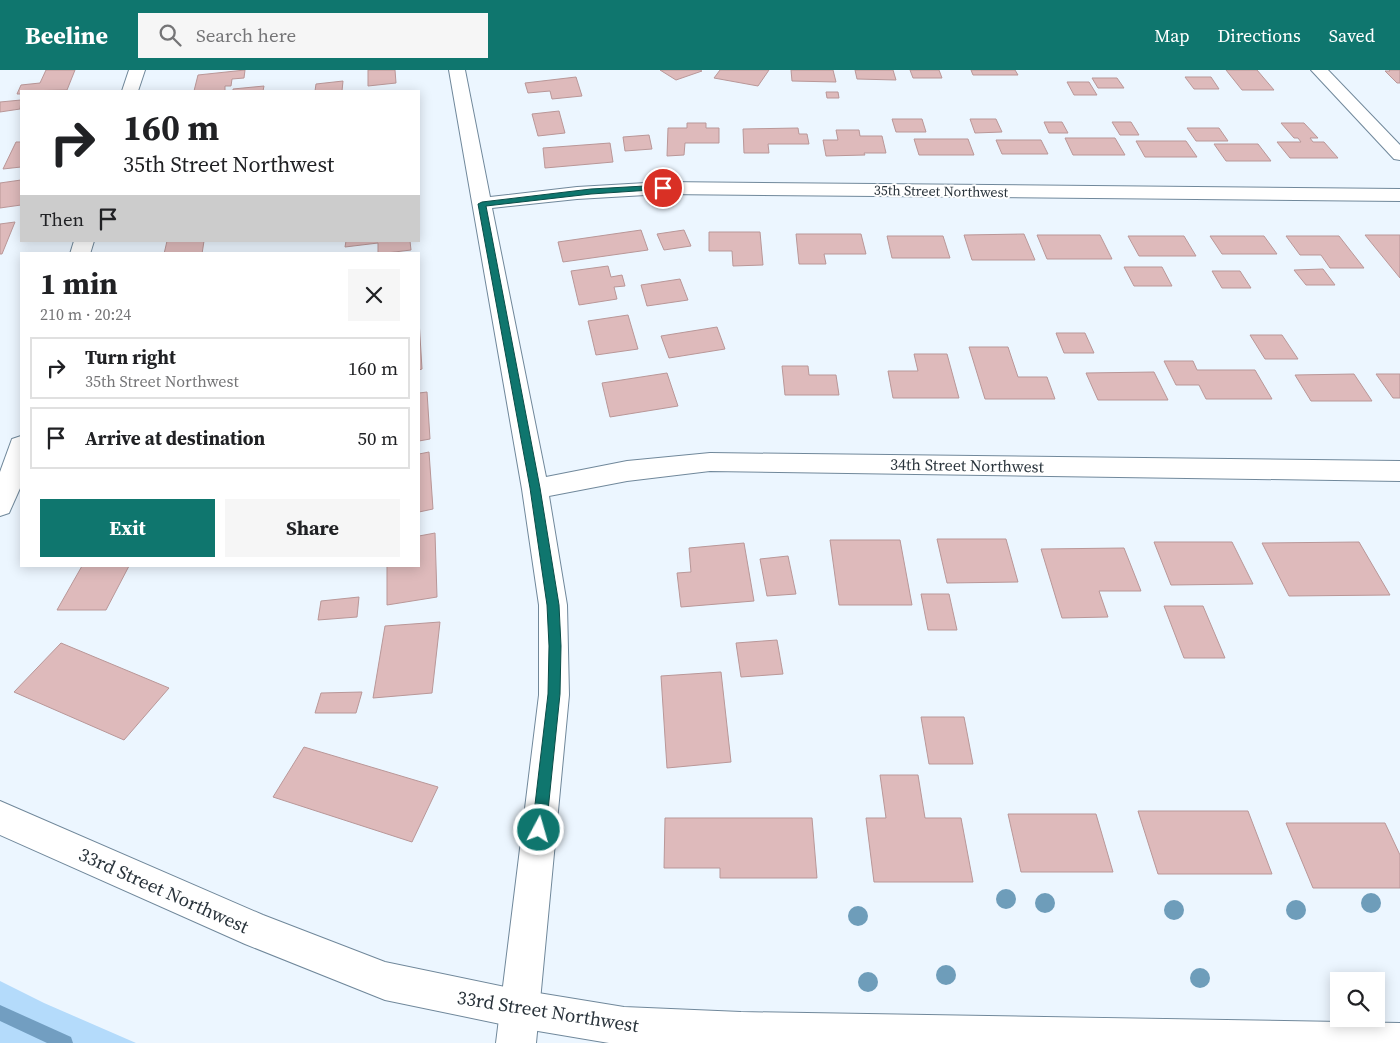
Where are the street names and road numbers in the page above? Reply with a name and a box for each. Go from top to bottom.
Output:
street label: 35th Street Northwest [874,180,1009,202]
street label: 34th Street Northwest [890,453,1045,477]
street label: 33rd Street Northwest [75,841,254,940]
street label: 33rd Street Northwest [455,984,641,1038]

